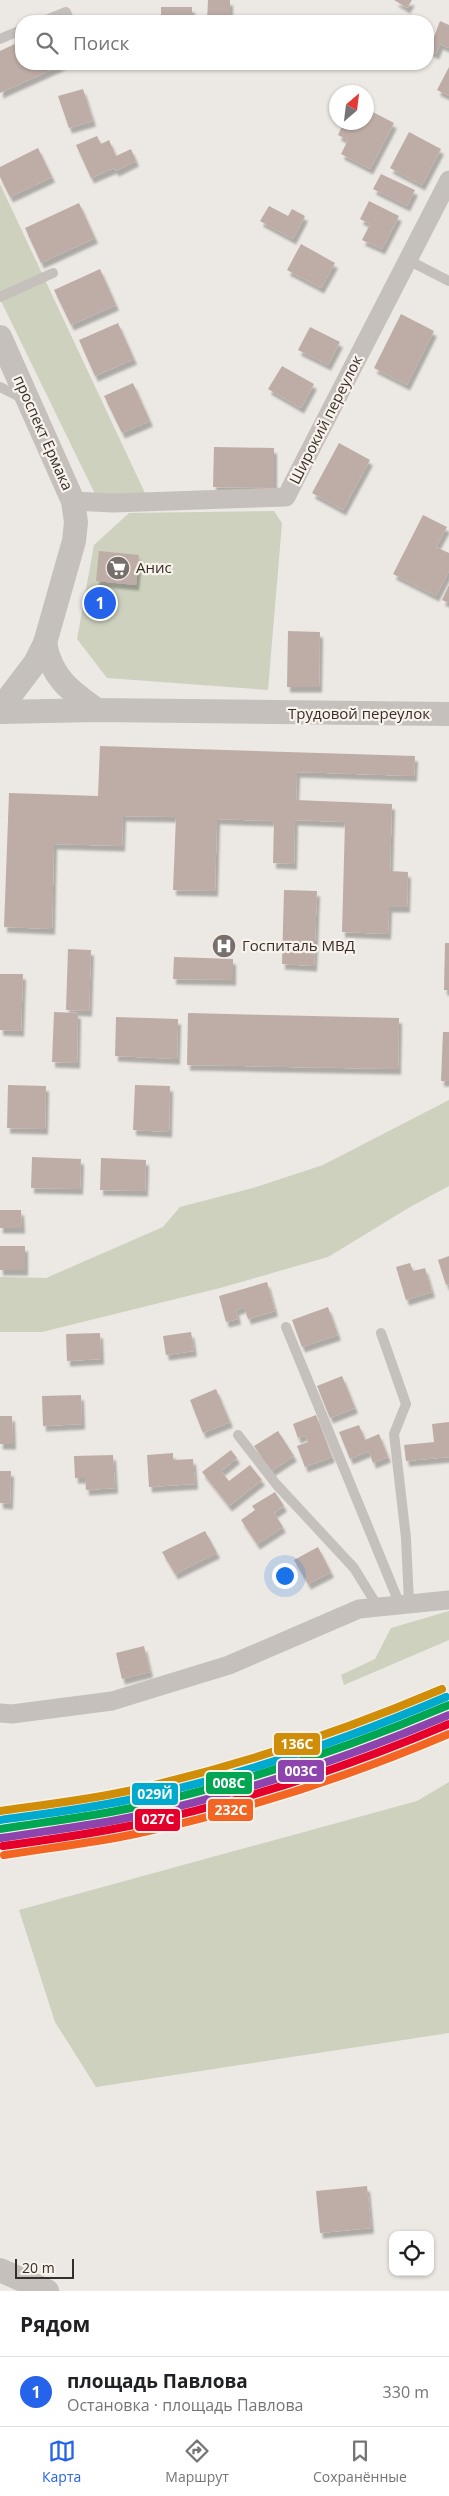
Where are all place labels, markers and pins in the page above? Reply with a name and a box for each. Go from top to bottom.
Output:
supermarket icon: Анис [105,555,131,581]
place label: Анис [136,557,172,577]
pin: 1 [84,584,116,622]
hospital icon: Госпиталь МВД [211,933,237,959]
place label: Госпиталь МВД [242,935,355,955]

